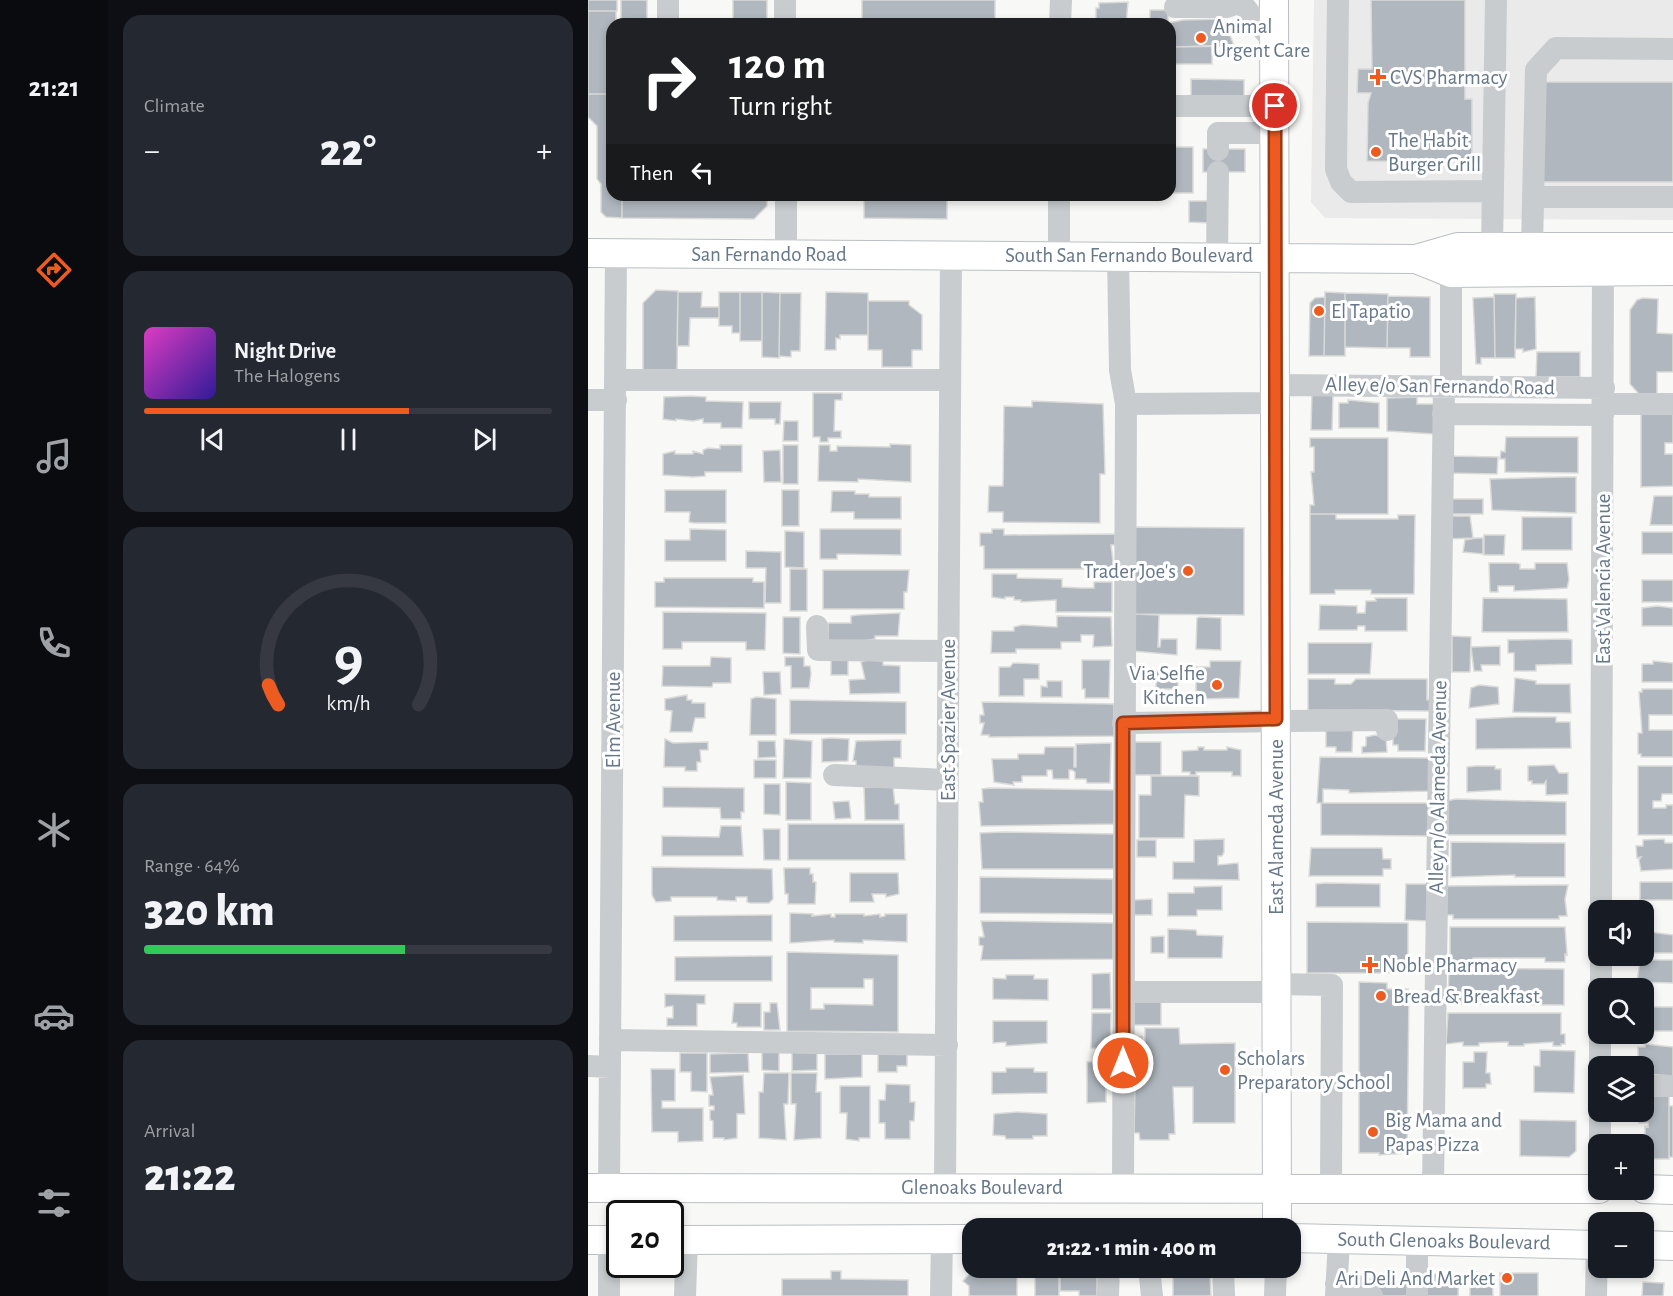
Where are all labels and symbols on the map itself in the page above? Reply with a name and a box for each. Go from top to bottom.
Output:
place label: Animal Urgent Care [1213,16,1310,61]
marker: Animal Urgent Care [1194,31,1208,45]
place label: CVS Pharmacy [1390,67,1508,88]
marker: CVS Pharmacy [1371,70,1385,84]
pin [1249,80,1300,131]
place label: The Habit Burger Grill [1388,130,1481,175]
marker: The Habit Burger Grill [1369,145,1383,159]
street label: San Fernando Road [691,244,847,265]
street label: South San Fernando Boulevard [1005,245,1253,266]
place label: El Tapatio [1331,301,1411,322]
marker: El Tapatio [1312,304,1326,318]
street label: Alley e/o San Fernando Road [1325,373,1555,399]
street label: East Valencia Avenue [1593,493,1614,665]
place label: Trader Joe's [1083,561,1176,582]
marker: Trader Joe's [1181,564,1195,578]
street label: East Spazier Avenue [938,639,959,801]
place label: Via Selfie Kitchen [1129,663,1205,708]
street label: Elm Avenue [603,672,624,768]
marker: Via Selfie Kitchen [1210,678,1224,692]
street label: Alley n/o Alameda Avenue [1426,680,1450,894]
street label: East Alameda Avenue [1266,739,1287,915]
place label: Noble Pharmacy [1382,955,1517,976]
marker: Noble Pharmacy [1363,958,1377,972]
place label: Bread & Breakfast [1393,986,1540,1007]
marker: Bread & Breakfast [1374,989,1388,1003]
position arrow [1091,1031,1155,1095]
place label: Scholars Preparatory School [1237,1048,1391,1093]
marker: Scholars Preparatory School [1218,1063,1232,1077]
place label: Big Mama and Papas Pizza [1385,1110,1502,1155]
marker: Big Mama and Papas Pizza [1366,1125,1380,1139]
street label: Glenoaks Boulevard [901,1177,1063,1198]
speed limit sign: 20 [606,1200,684,1278]
street label: South Glenoaks Boulevard [1337,1229,1551,1253]
place label: Ari Deli And Market [1335,1268,1495,1289]
marker: Ari Deli And Market [1500,1271,1514,1285]

